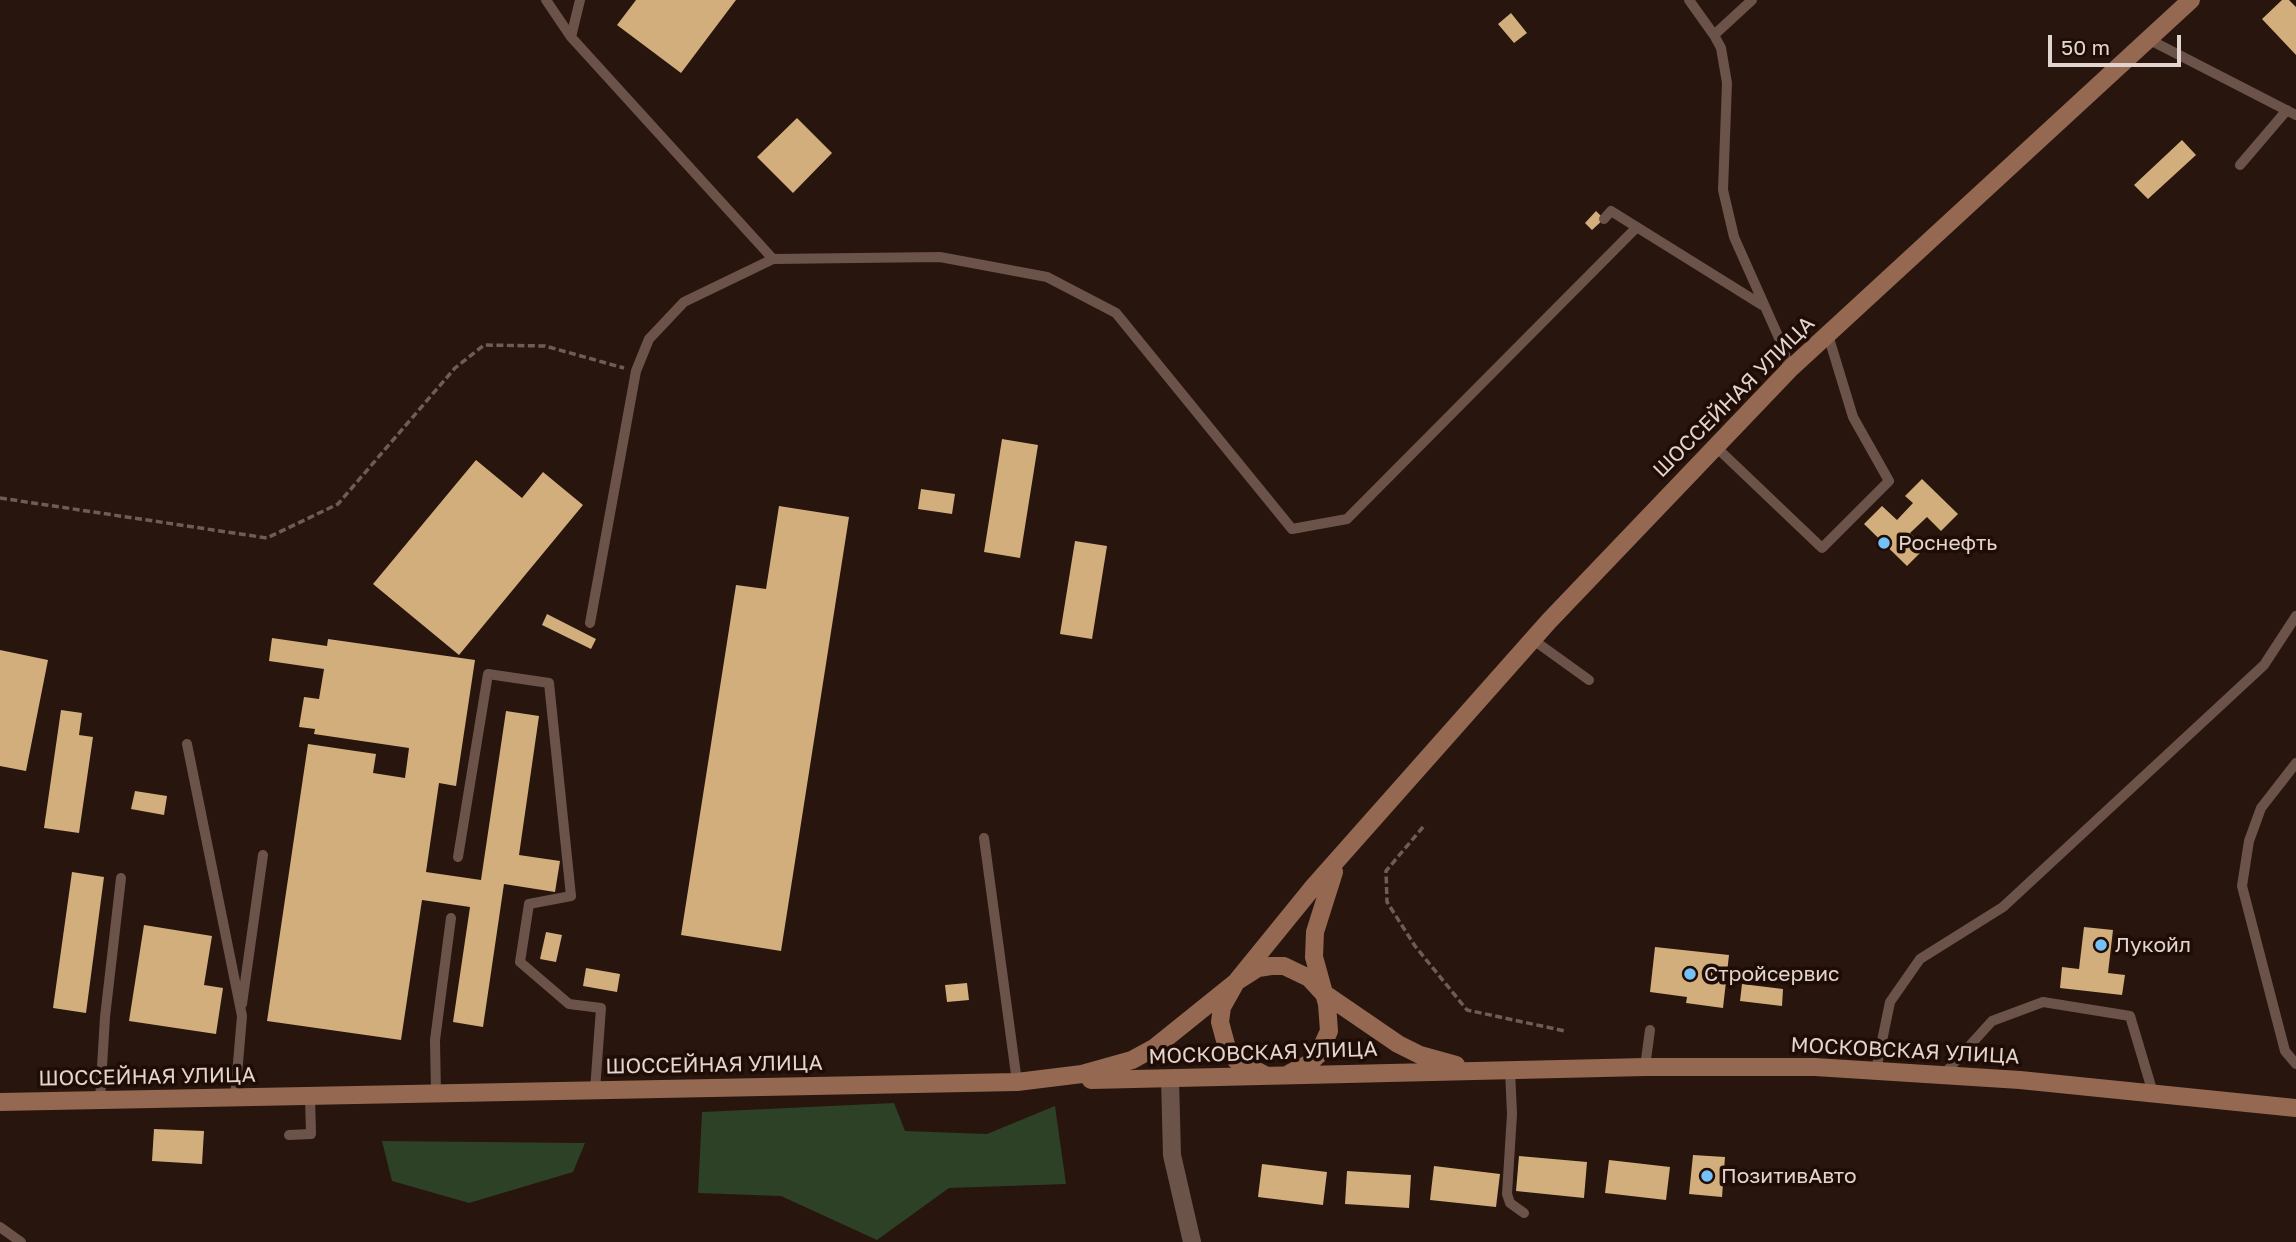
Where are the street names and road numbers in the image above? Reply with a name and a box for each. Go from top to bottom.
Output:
street label: ШОССЕЙНАЯ УЛИЦА [1648,311,1820,483]
street label: МОСКОВСКАЯ УЛИЦА [1790,1032,2020,1070]
street label: МОСКОВСКАЯ УЛИЦА [1148,1036,1378,1070]
street label: ШОССЕЙНАЯ УЛИЦА [605,1051,823,1079]
street label: ШОССЕЙНАЯ УЛИЦА [38,1063,256,1091]

